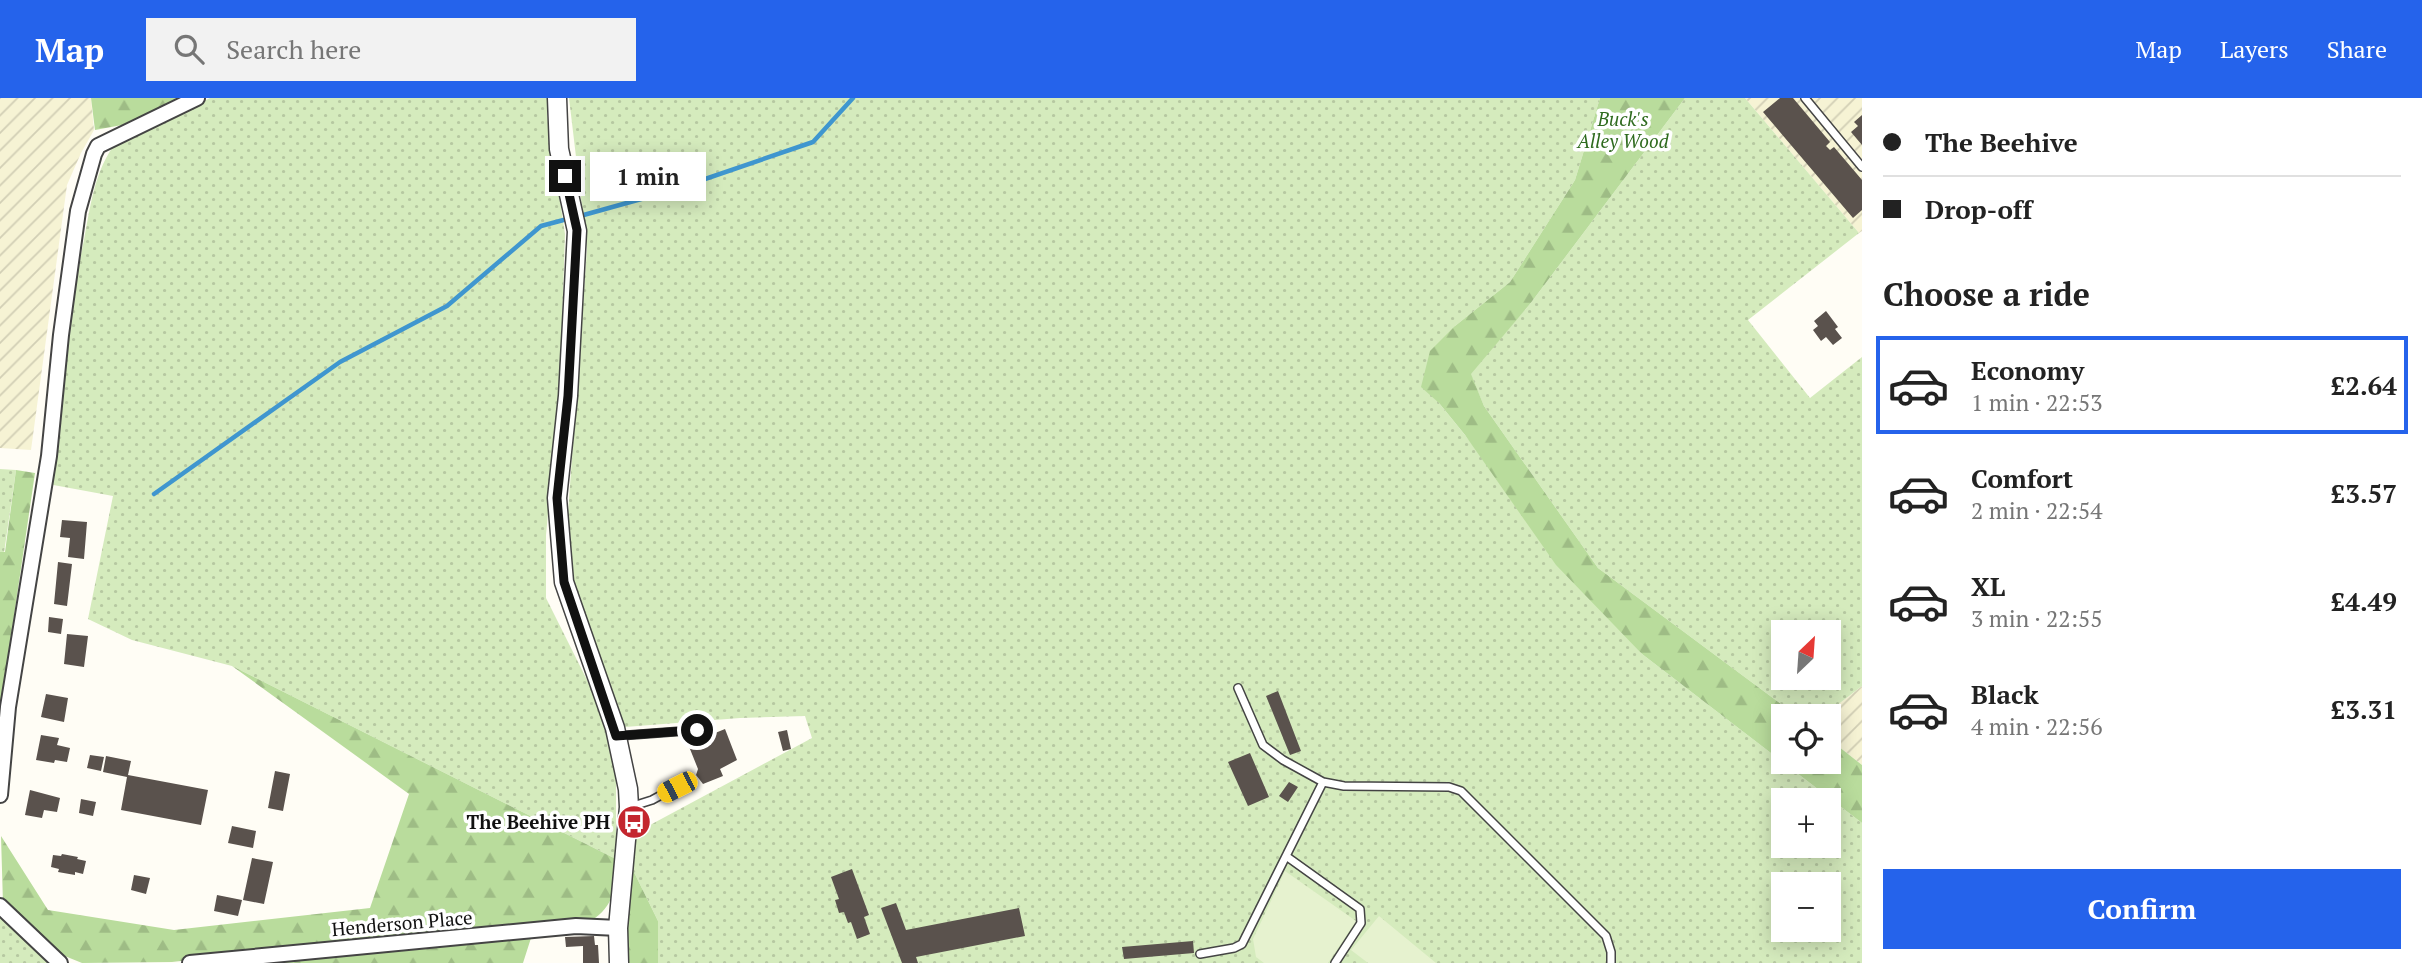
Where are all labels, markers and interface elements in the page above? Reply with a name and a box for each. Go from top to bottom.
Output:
search box [146,18,636,81]
text: Map [35,28,104,71]
icon: search [170,30,208,68]
text: Search here [226,32,361,66]
text: Map [2135,33,2182,65]
text: Layers [2220,33,2289,65]
text: Share [2327,33,2387,65]
park label: Buck's Alley Wood [1576,106,1670,153]
text: The Beehive [1925,125,2078,159]
callout: 1 min [590,152,705,200]
route end [549,160,581,192]
text: 1 min [617,161,679,192]
text: Drop-off [1925,192,2032,226]
text: Choose a ride [1883,273,2090,315]
text: Economy [1971,353,2084,387]
icon: car [1887,354,1950,417]
text: £2.64 [2331,368,2397,402]
text: 1 min · 22:53 [1971,387,2103,418]
text: Comfort [1971,461,2073,495]
icon: car [1887,462,1950,525]
text: £3.57 [2331,476,2397,510]
text: 2 min · 22:54 [1971,495,2103,526]
text: XL [1971,569,2005,603]
icon: car [1887,570,1950,633]
text: £4.49 [2331,584,2397,618]
text: 3 min · 22:55 [1971,603,2103,634]
north arrow [1771,620,1841,690]
map controls [1771,620,1841,942]
text: Black [1971,677,2039,711]
icon: car [1887,678,1950,741]
text: £3.31 [2331,692,2397,726]
button: locate [1771,704,1841,774]
text: 4 min · 22:56 [1971,711,2103,742]
route start [681,714,713,746]
car [654,768,701,806]
button: + [1771,788,1841,858]
bus stop icon: The Beehive PH [615,803,653,841]
place label: The Beehive PH [467,809,610,834]
button: Confirm [1883,869,2401,949]
button: − [1771,872,1841,942]
street label: Henderson Place [330,904,473,941]

